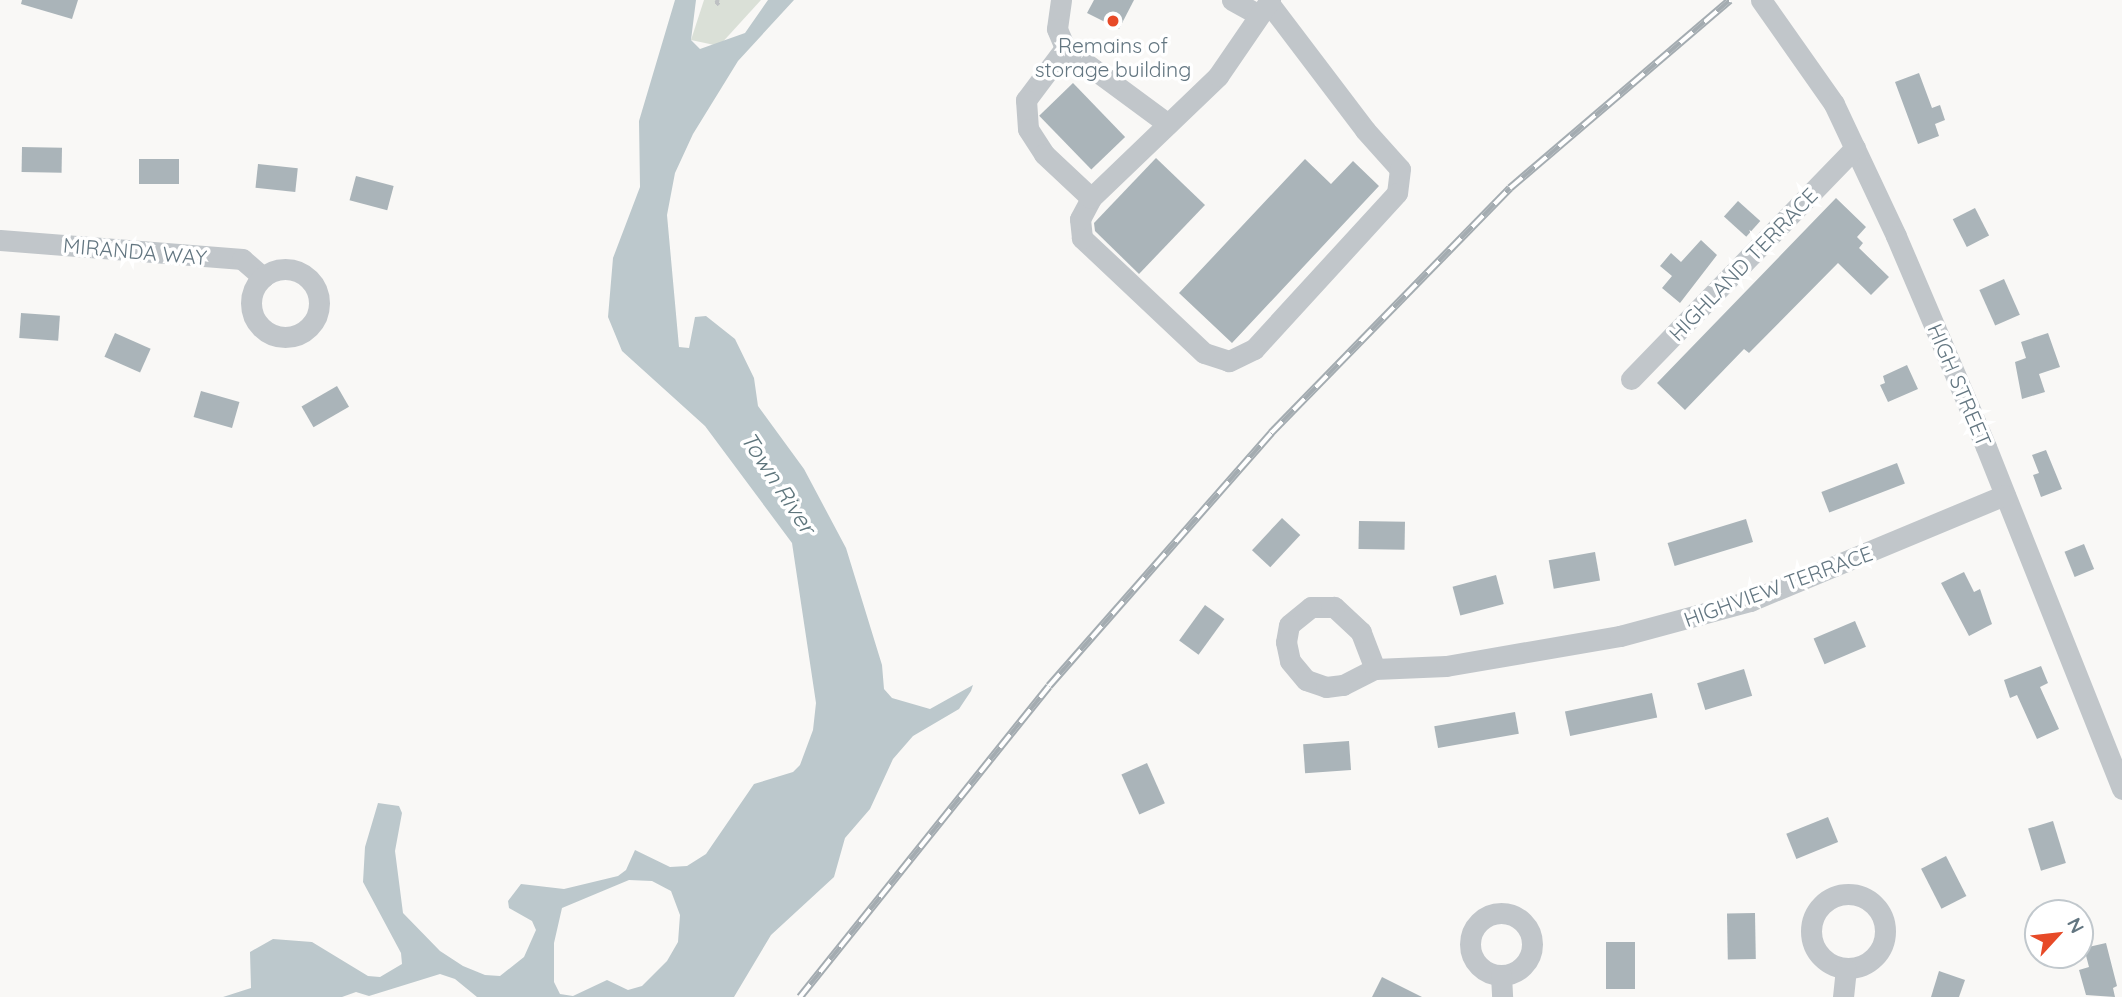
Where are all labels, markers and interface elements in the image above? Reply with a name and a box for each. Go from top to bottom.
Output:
marker: Remains of storage building [1105,13,1121,29]
place label: Remains of storage building [1035,32,1191,82]
street label: HIGHLAND TERRACE [1663,182,1823,346]
street label: MIRANDA WAY [62,232,208,270]
street label: HIGH STREET [1923,320,1997,450]
water label: Town River [735,427,821,539]
street label: HIGHVIEW TERRACE [1680,540,1876,632]
north arrow [2024,899,2094,969]
text: N [2062,914,2090,937]

